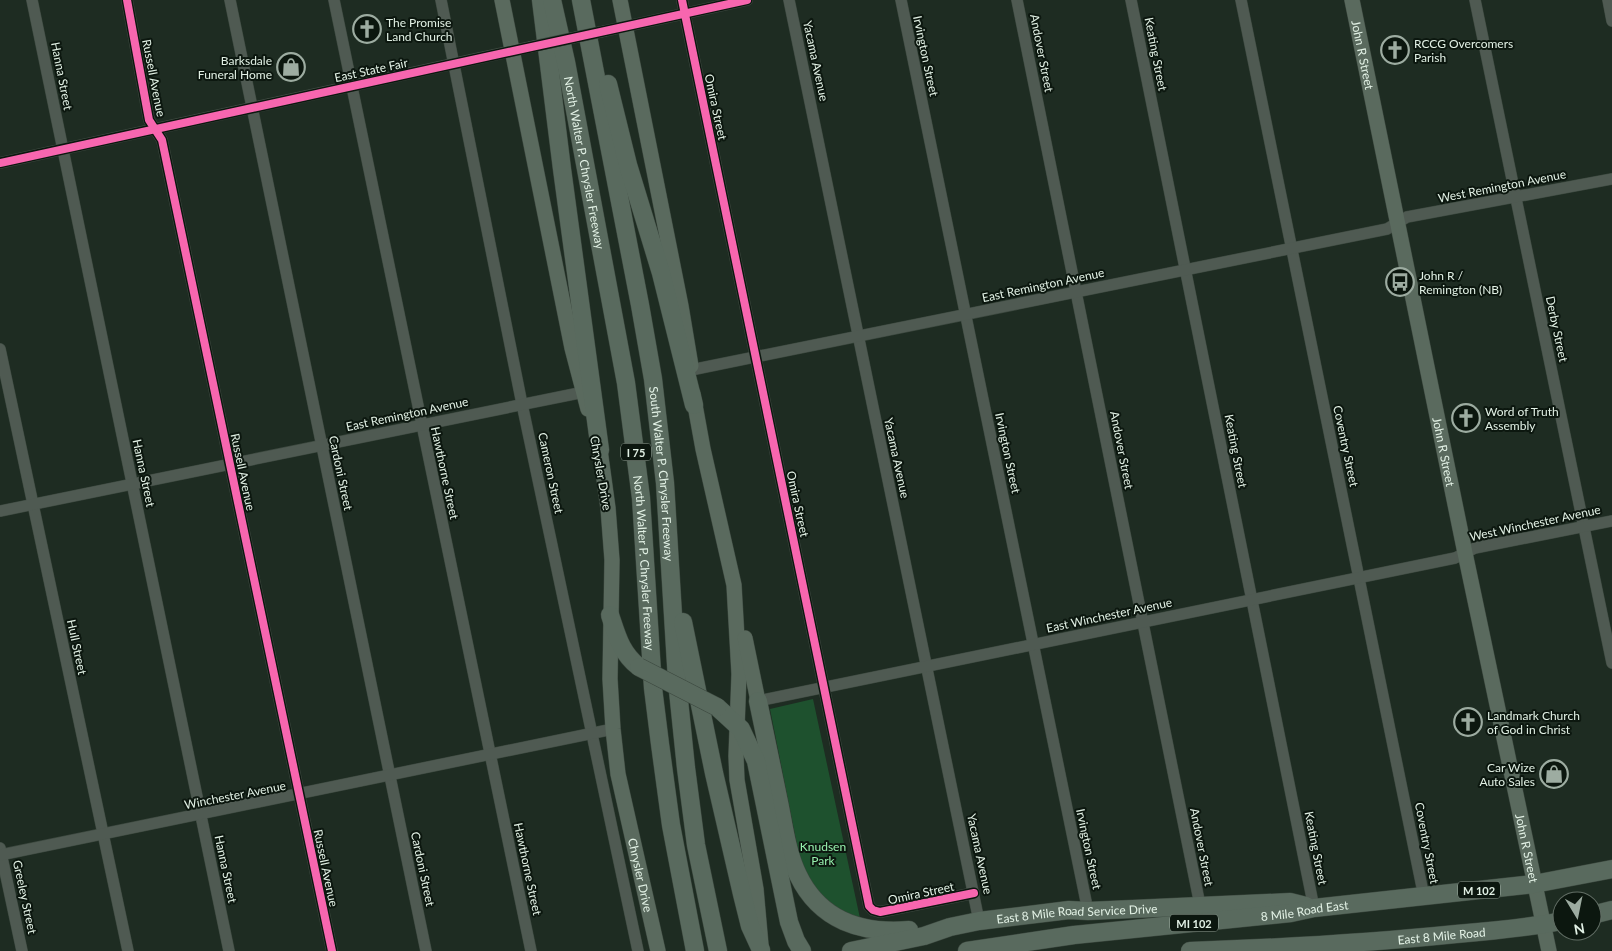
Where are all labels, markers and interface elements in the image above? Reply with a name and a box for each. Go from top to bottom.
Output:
street label: Andover Street [1027,13,1057,94]
church icon: The Promise Land Church [352,14,382,44]
street label: Irvington Street [910,14,942,98]
place label: The Promise Land Church [386,15,453,44]
street label: Keating Street [1142,16,1171,93]
street label: Yacama Avenue [800,19,832,103]
street label: John R Street [1349,19,1378,92]
church icon: RCCG Overcomers Parish [1380,35,1410,65]
place label: RCCG Overcomers Parish [1414,36,1513,65]
street label: Russell Avenue [139,38,169,118]
street label: Hanna Street [48,41,76,112]
shop icon: Barksdale Funeral Home [276,52,306,82]
place label: Barksdale Funeral Home [198,53,272,82]
street label: East State Fair [333,55,410,85]
street label: Omira Street [702,73,730,142]
street label: North Walter P. Chrysler Freeway [561,75,608,251]
street label: West Remington Avenue [1437,166,1567,206]
street label: East Remington Avenue [980,265,1106,305]
bus stop icon: John R / Remington (NB) [1385,267,1415,297]
place label: John R / Remington (NB) [1419,268,1502,297]
street label: Derby Street [1543,295,1571,364]
street label: South Walter P. Chrysler Freeway [646,386,677,562]
street label: East Remington Avenue [344,394,470,434]
church icon: Word of Truth Assembly [1451,403,1481,433]
street label: Coventry Street [1330,404,1362,489]
place label: Word of Truth Assembly [1485,404,1559,433]
street label: Andover Street [1107,410,1137,491]
street label: Irvington Street [992,411,1024,495]
street label: Keating Street [1222,413,1251,490]
street label: Yacama Avenue [881,416,913,500]
street label: John R Street [1430,416,1459,488]
street label: Hawthorne Street [428,425,462,521]
street label: Cameron Street [535,431,567,516]
street label: Russell Avenue [227,432,259,512]
street label: Cardoni Street [326,434,356,512]
street label: Chrysler Drive [587,435,615,511]
street label: Hanna Street [129,438,159,509]
road number: I 75 [621,444,651,461]
street label: Omira Street [784,470,812,539]
street label: North Walter P. Chrysler Freeway [631,474,658,652]
street label: West Winchester Avenue [1468,502,1602,544]
street label: East Winchester Avenue [1045,594,1173,636]
street label: Hull Street [64,618,90,677]
church icon: Landmark Church of God in Christ [1453,707,1483,737]
place label: Landmark Church of God in Christ [1487,708,1580,737]
shop icon: Car Wize Auto Sales [1539,759,1569,789]
place label: Car Wize Auto Sales [1479,760,1535,789]
street label: Winchester Avenue [183,778,287,812]
street label: Coventry Street [1412,801,1442,886]
street label: Irvington Street [1073,807,1105,891]
street label: Andover Street [1187,807,1217,888]
street label: Keating Street [1302,810,1331,887]
street label: Yacama Avenue [964,812,996,896]
street label: John R Street [1513,812,1542,885]
street label: Hawthorne Street [511,821,545,917]
street label: Russell Avenue [310,828,342,908]
street label: Cardoni Street [408,830,438,908]
street label: Hanna Street [211,834,241,905]
street label: Chrysler Drive [625,837,656,913]
park label: Knudsen Park [800,839,846,868]
street label: Greeley Street [10,859,40,936]
street label: Omira Street [887,879,956,907]
road number: M 102 [1458,882,1500,898]
north arrow [1552,891,1602,941]
street label: 8 Mile Road East [1260,897,1350,924]
street label: East 8 Mile Road Service Drive [996,900,1158,926]
road number: MI 102 [1170,914,1218,931]
text: N [1573,920,1586,939]
street label: East 8 Mile Road [1397,924,1486,947]

